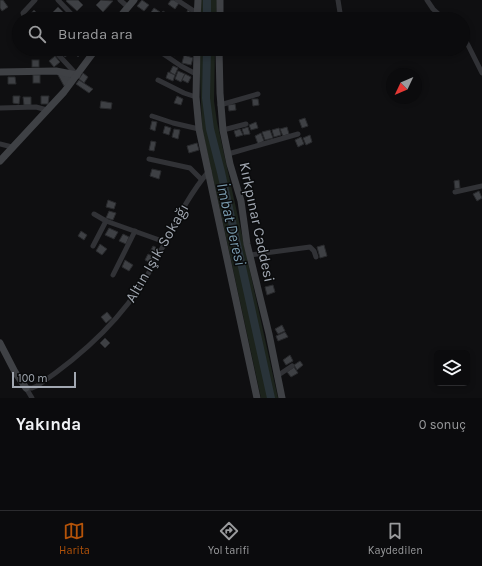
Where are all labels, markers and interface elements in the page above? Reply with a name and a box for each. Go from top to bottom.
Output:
search box [12,12,470,56]
icon: search [26,23,48,45]
text: Burada ara [58,25,133,43]
north arrow [386,68,422,104]
street label: Kırkpınar Caddesi [235,160,279,284]
water label: İmbat Deresi [213,181,250,267]
street label: Altın Işık Sokağı [121,200,193,306]
map controls [434,350,470,386]
button: layers [434,350,470,386]
scale bar [12,370,76,389]
text: 100 m [18,372,48,385]
text: Yakında [16,414,81,434]
text: 0 sonuç [419,417,466,432]
tab: Harita [59,520,90,557]
tab: Yol tarifi [208,520,250,557]
tab: Kaydedilen [368,520,423,557]

